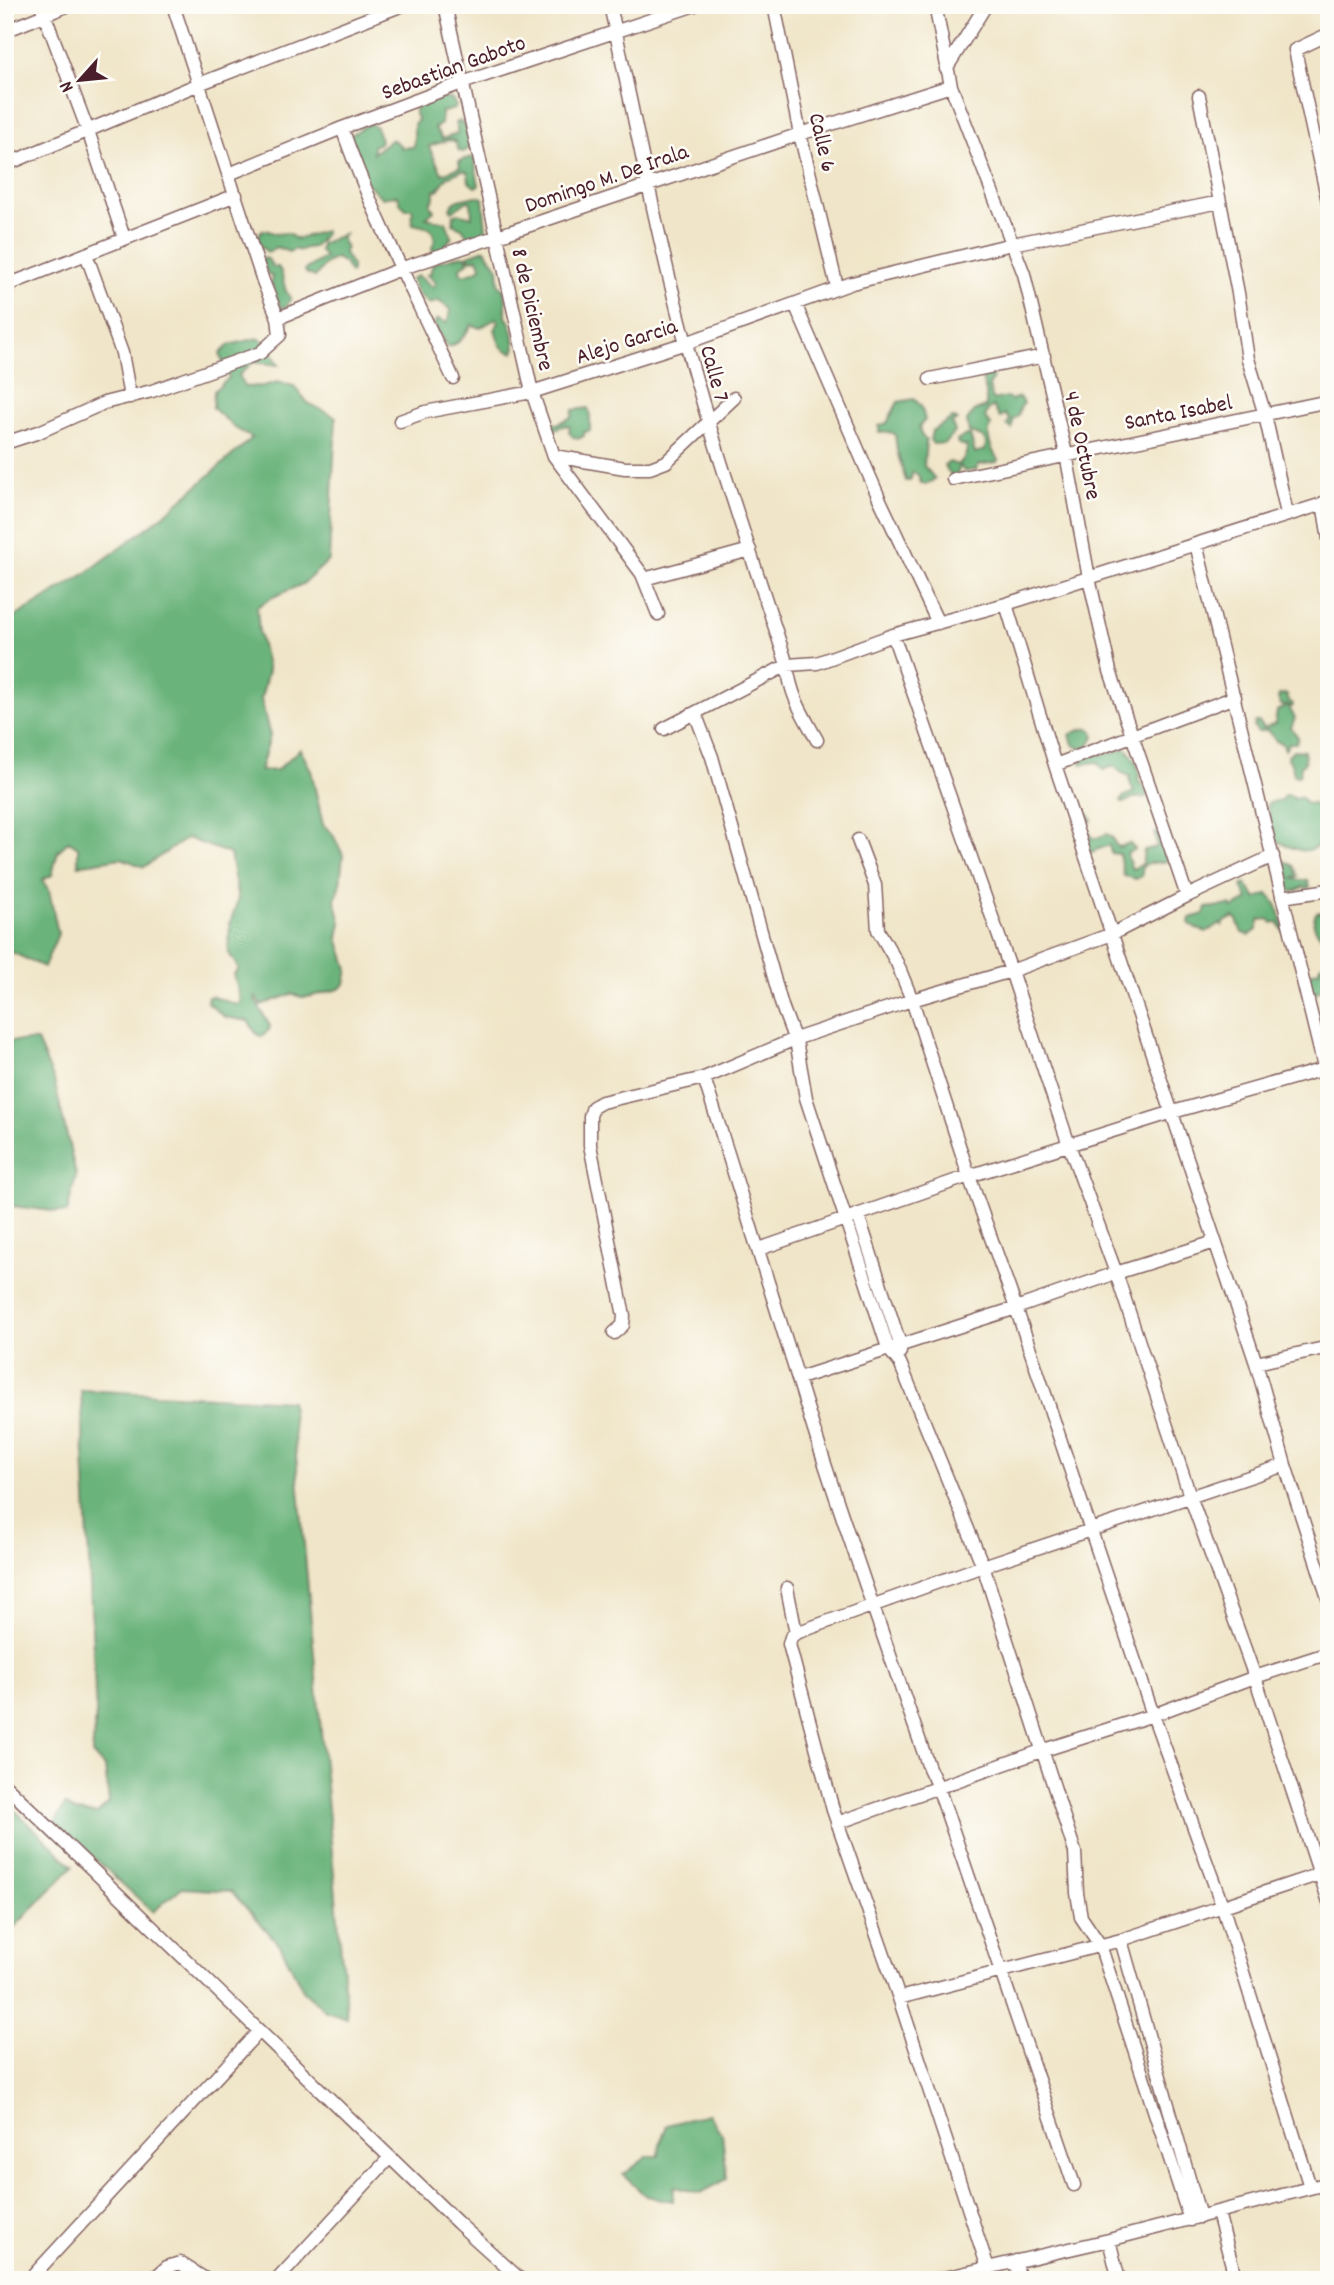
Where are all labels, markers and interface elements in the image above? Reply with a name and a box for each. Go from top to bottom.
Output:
street label: Sebastian Gaboto [377,28,531,111]
north arrow [46,46,116,116]
text: N [54,76,82,96]
street label: Calle 6 [798,110,843,176]
street label: Domingo M. De Irala [521,137,694,224]
street label: 8 de Diciembre [500,245,561,374]
street label: Alejo Garcia [572,311,683,375]
street label: Calle 7 [689,342,736,406]
street label: 4 de Octubre [1053,388,1108,503]
street label: Santa Isabel [1122,388,1236,441]

